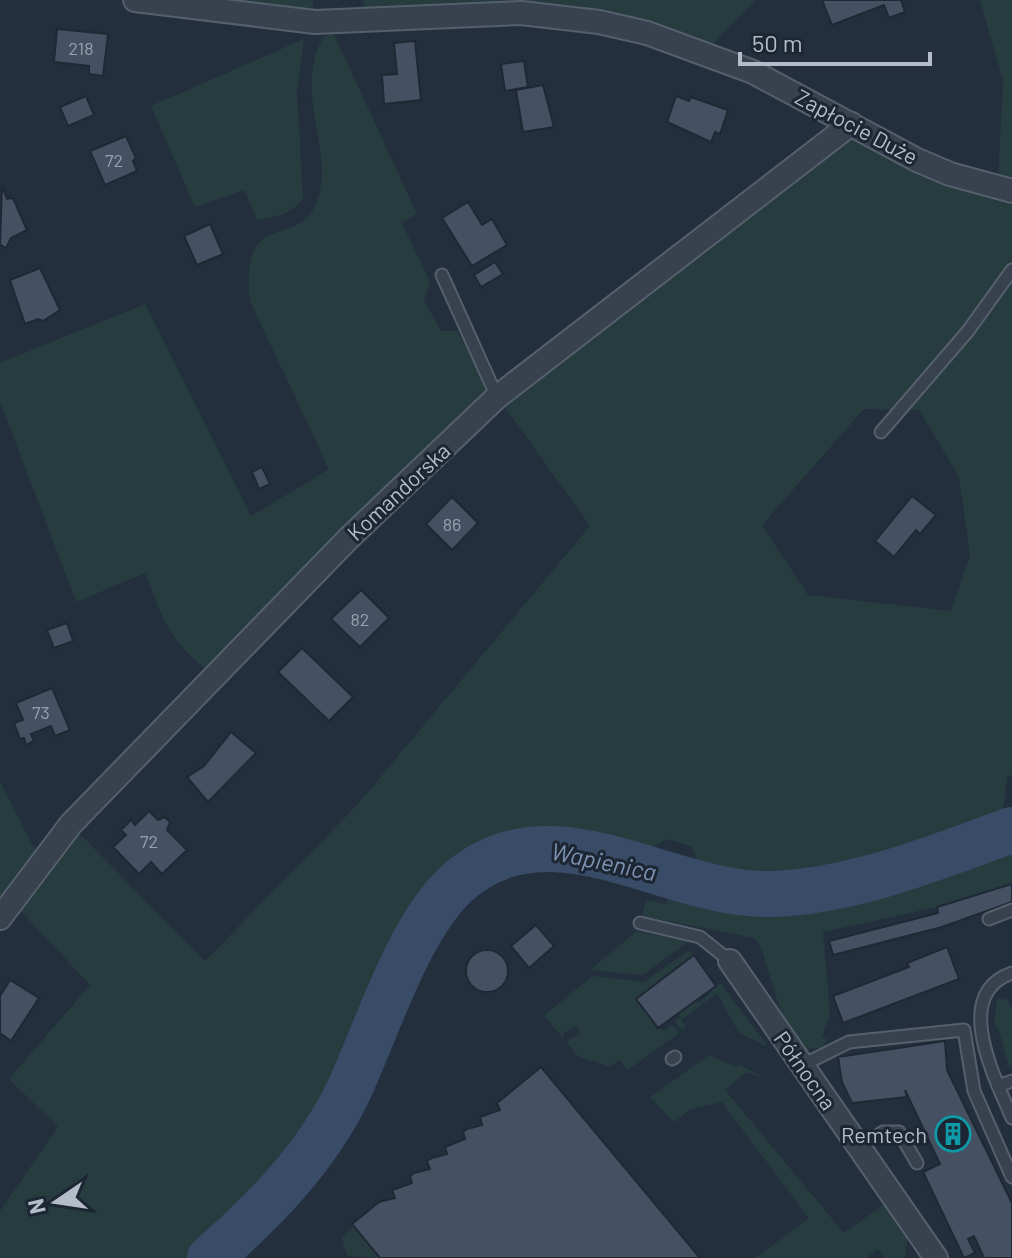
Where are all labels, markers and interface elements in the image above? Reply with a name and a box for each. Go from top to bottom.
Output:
scale bar [740,16,930,66]
text: 50 m [752,28,803,57]
house number: 218 [68,37,94,59]
street label: Zapłocie Duże [791,83,923,169]
house number: 72 [105,149,123,171]
street label: Komandorska [341,437,455,545]
house number: 86 [443,513,461,535]
house number: 82 [350,608,370,630]
house number: 73 [32,701,50,723]
house number: 72 [140,830,158,852]
water label: Wapienica [549,836,659,886]
street label: Północna [769,1026,843,1114]
building icon: Remtech [934,1115,972,1153]
place label: Remtech [841,1121,927,1147]
north arrow [16,1162,96,1242]
text: N [21,1197,50,1217]

